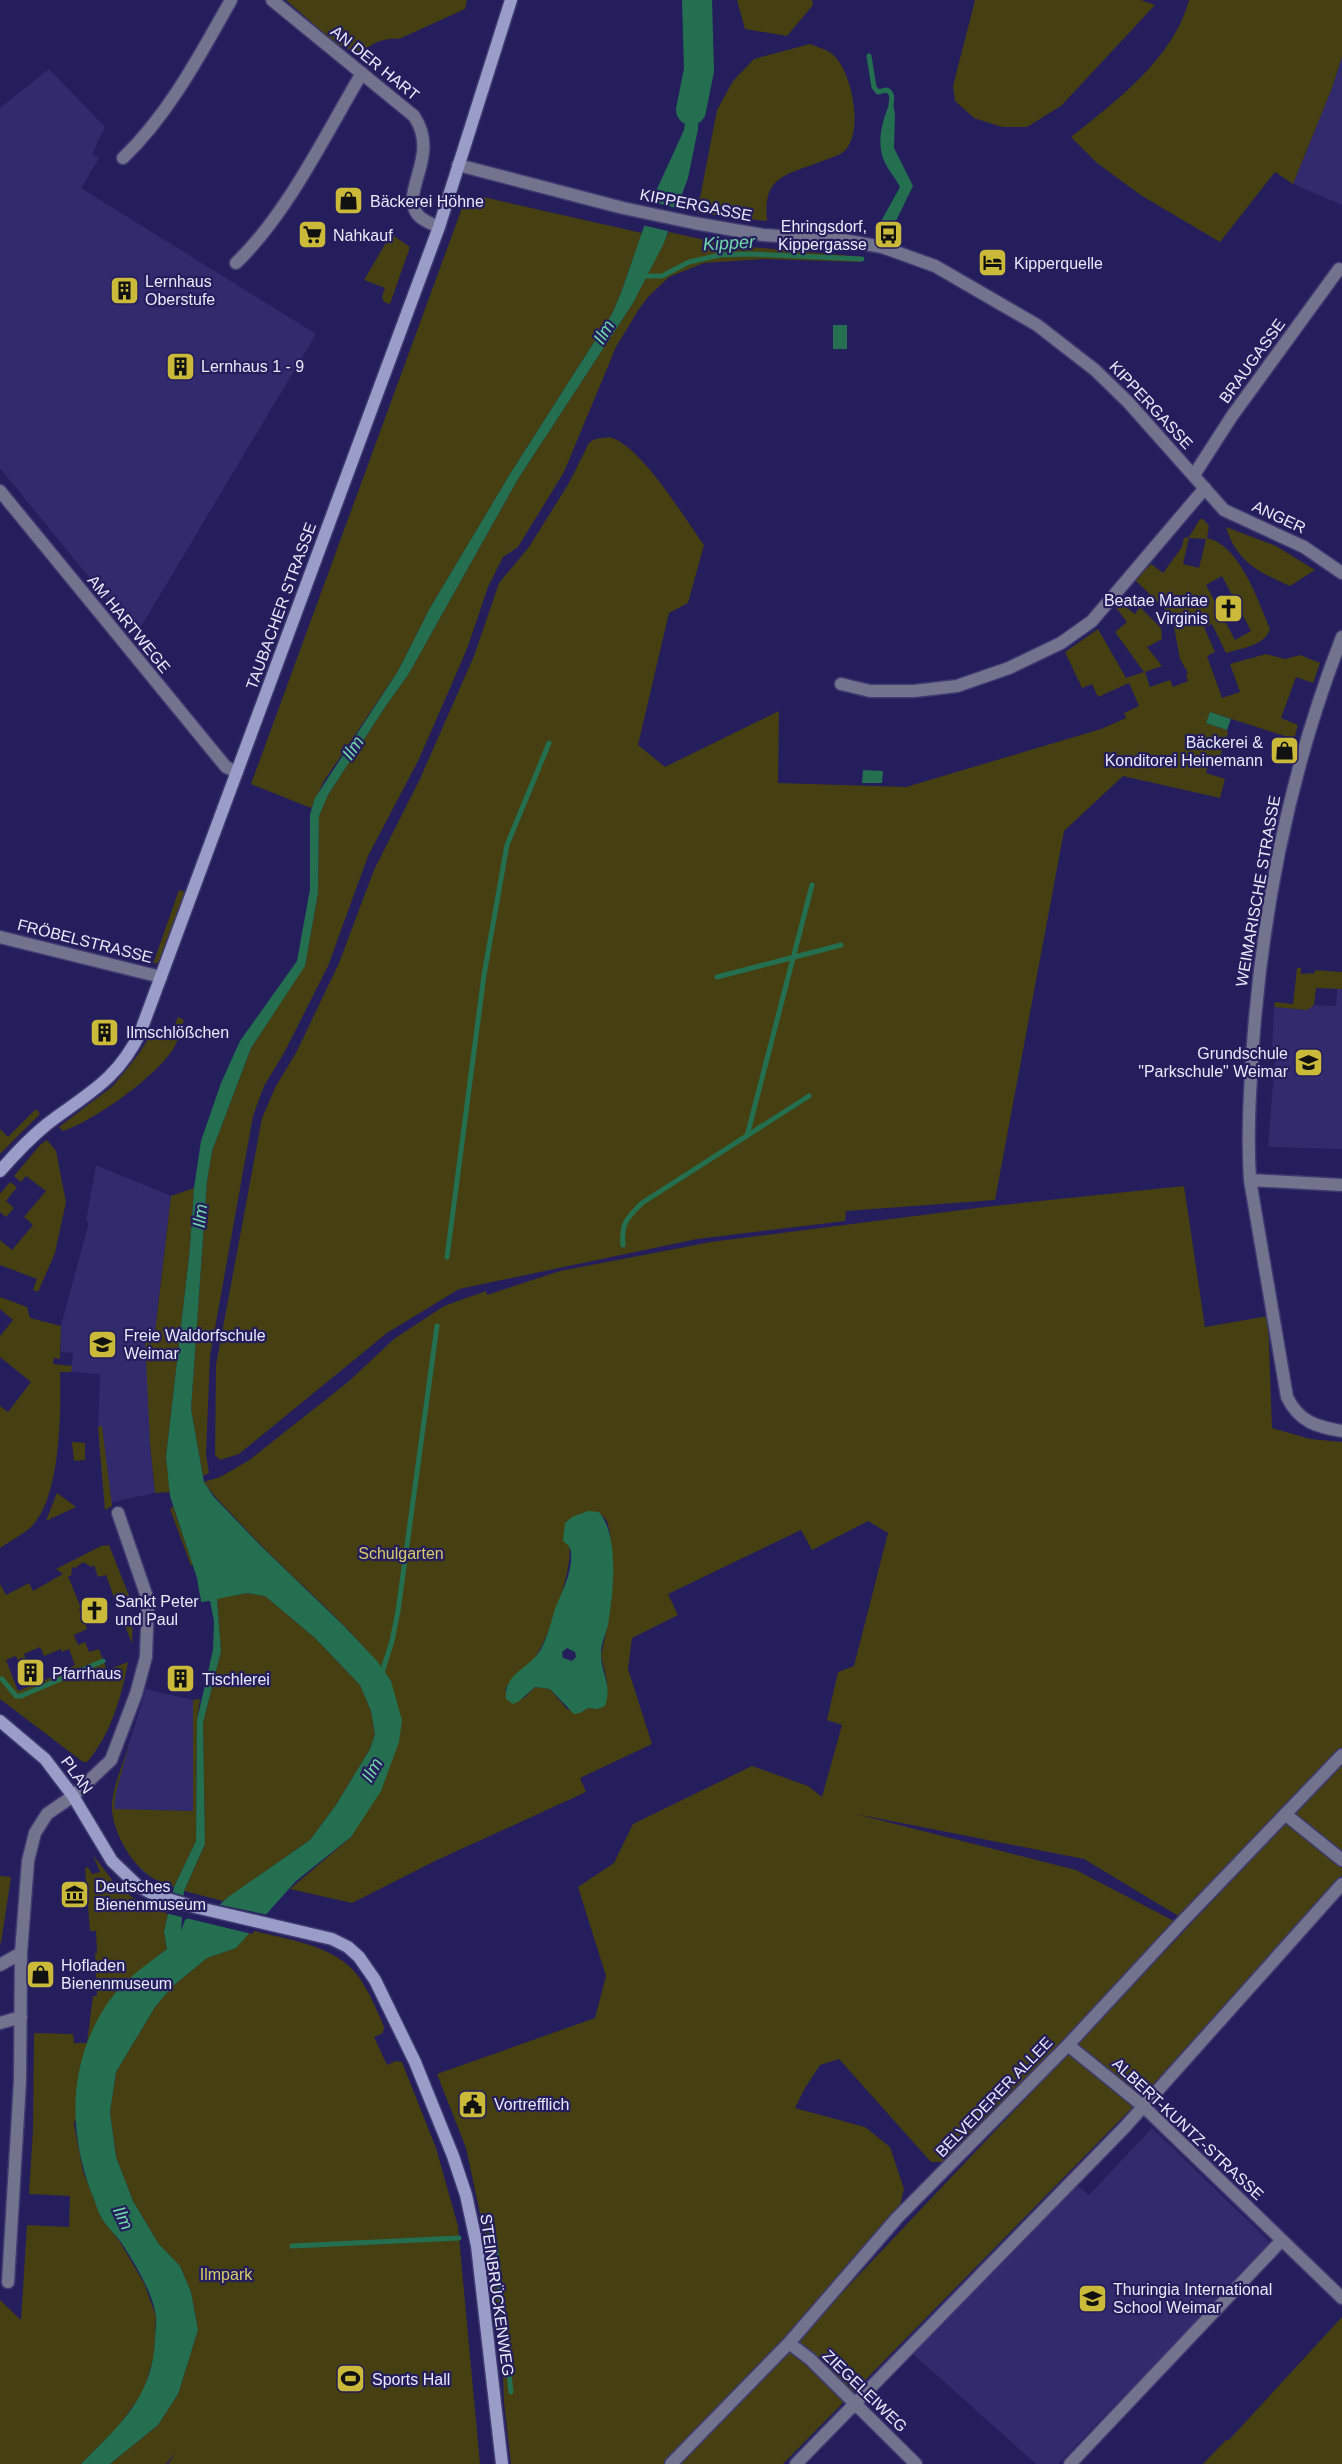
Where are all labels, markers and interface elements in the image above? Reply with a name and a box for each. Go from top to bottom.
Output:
street label: AN DER HART [328,22,423,104]
shop icon: Bäckerei Höhne [333,185,365,217]
street label: KIPPERGASSE [639,186,753,224]
place label: Bäckerei Höhne [370,193,484,210]
place label: Ehringsdorf, Kippergasse [778,218,867,253]
supermarket icon: Nahkauf [296,219,328,251]
bus stop icon: Ehringsdorf, Kippergasse [872,219,904,251]
place label: Nahkauf [333,227,393,244]
water label: Kipper [702,232,757,254]
hotel icon: Kipperquelle [977,247,1009,279]
place label: Kipperquelle [1014,255,1103,272]
place label: Lernhaus Oberstufe [145,273,215,308]
building icon: Lernhaus Oberstufe [108,274,140,306]
street label: BRAUGASSE [1216,316,1288,406]
water label: Ilm [589,317,619,347]
building icon: Lernhaus 1 - 9 [164,350,196,382]
place label: Lernhaus 1 - 9 [201,358,304,375]
street label: KIPPERGASSE [1106,358,1196,452]
street label: ANGER [1250,497,1308,537]
street label: TAUBACHER STRASSE [243,520,319,692]
street label: AM HARTWEGE [84,572,174,676]
place label: Beatae Mariae Virginis [1104,592,1208,627]
church icon: Beatae Mariae Virginis [1213,593,1245,625]
water label: Ilm [338,732,368,764]
place label: Bäckerei & Konditorei Heinemann [1105,734,1263,769]
shop icon: Bäckerei & Konditorei Heinemann [1268,735,1300,767]
street label: WEIMARISCHE STRASSE [1233,794,1283,988]
street label: FRÖBELSTRASSE [16,916,154,966]
building icon: Ilmschlößchen [89,1016,121,1048]
place label: Ilmschlößchen [126,1024,229,1041]
place label: Grundschule "Parkschule" Weimar [1138,1045,1289,1080]
school or university icon: Grundschule "Parkschule" Weimar [1293,1046,1325,1078]
water label: Ilm [189,1203,211,1229]
place label: Freie Waldorfschule Weimar [124,1327,266,1362]
school or university icon: Freie Waldorfschule Weimar [87,1328,119,1360]
park label: Schulgarten [358,1545,444,1562]
place label: Sankt Peter und Paul [115,1593,199,1628]
church icon: Sankt Peter und Paul [78,1594,110,1626]
building icon: Pfarrhaus [15,1657,47,1689]
building icon: Tischlerei [165,1663,197,1695]
place label: Pfarrhaus [52,1665,121,1682]
place label: Tischlerei [202,1671,270,1688]
street label: PLAN [58,1753,96,1797]
water label: Ilm [357,1755,387,1785]
place label: Deutsches Bienenmuseum [95,1878,206,1913]
museum icon: Deutsches Bienenmuseum [58,1879,90,1911]
place label: Hofladen Bienenmuseum [61,1957,172,1992]
shop icon: Hofladen Bienenmuseum [24,1958,56,1990]
street label: BELVEDERER ALLEE [932,2034,1056,2160]
street label: ALBERT-KUNTZ-STRASSE [1109,2055,1267,2203]
public building icon: Vortrefflich [457,2088,489,2120]
place label: Vortrefflich [494,2096,569,2113]
water label: Ilm [109,2203,137,2233]
street label: STEINBRÜCKENWEG [477,2213,517,2377]
park label: Ilmpark [200,2266,253,2283]
place label: Thuringia International School Weimar [1113,2281,1272,2316]
school or university icon: Thuringia International School Weimar [1076,2282,1108,2314]
street label: ZIEGELEIWEG [819,2347,911,2435]
sports icon: Sports Hall [335,2363,367,2395]
place label: Sports Hall [372,2371,450,2388]

